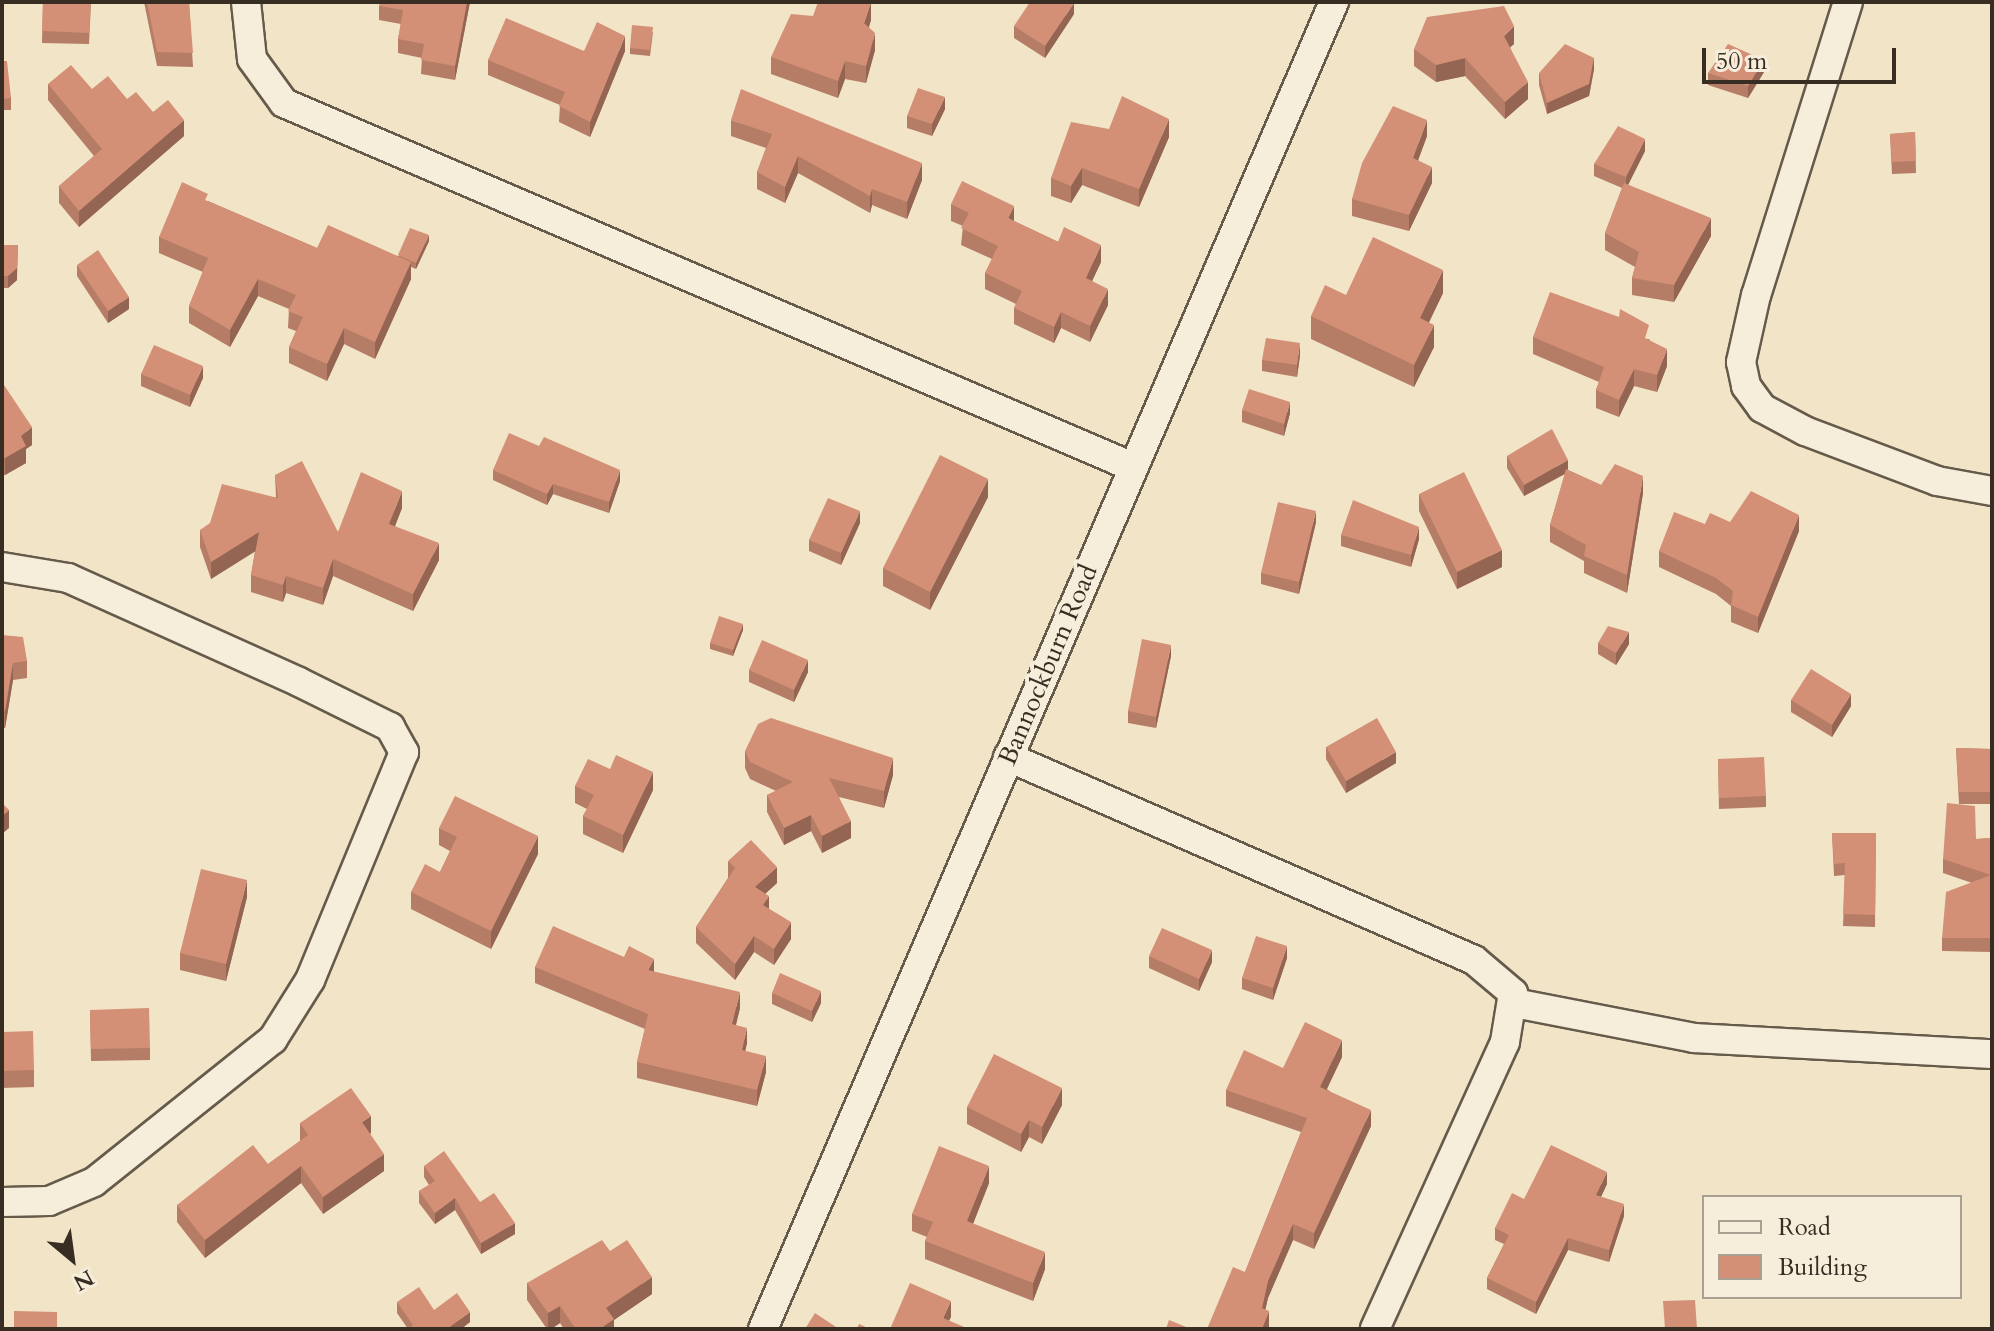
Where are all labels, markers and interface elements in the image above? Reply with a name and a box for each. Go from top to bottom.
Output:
scale bar [1706,32,1900,82]
text: 50 m [1716,45,1767,78]
street label: Bannockburn Road [992,560,1104,770]
legend [1702,1195,1962,1299]
text: Road [1778,1211,1831,1244]
north arrow [32,1219,112,1299]
text: Building [1778,1251,1867,1284]
text: N [68,1262,99,1298]

